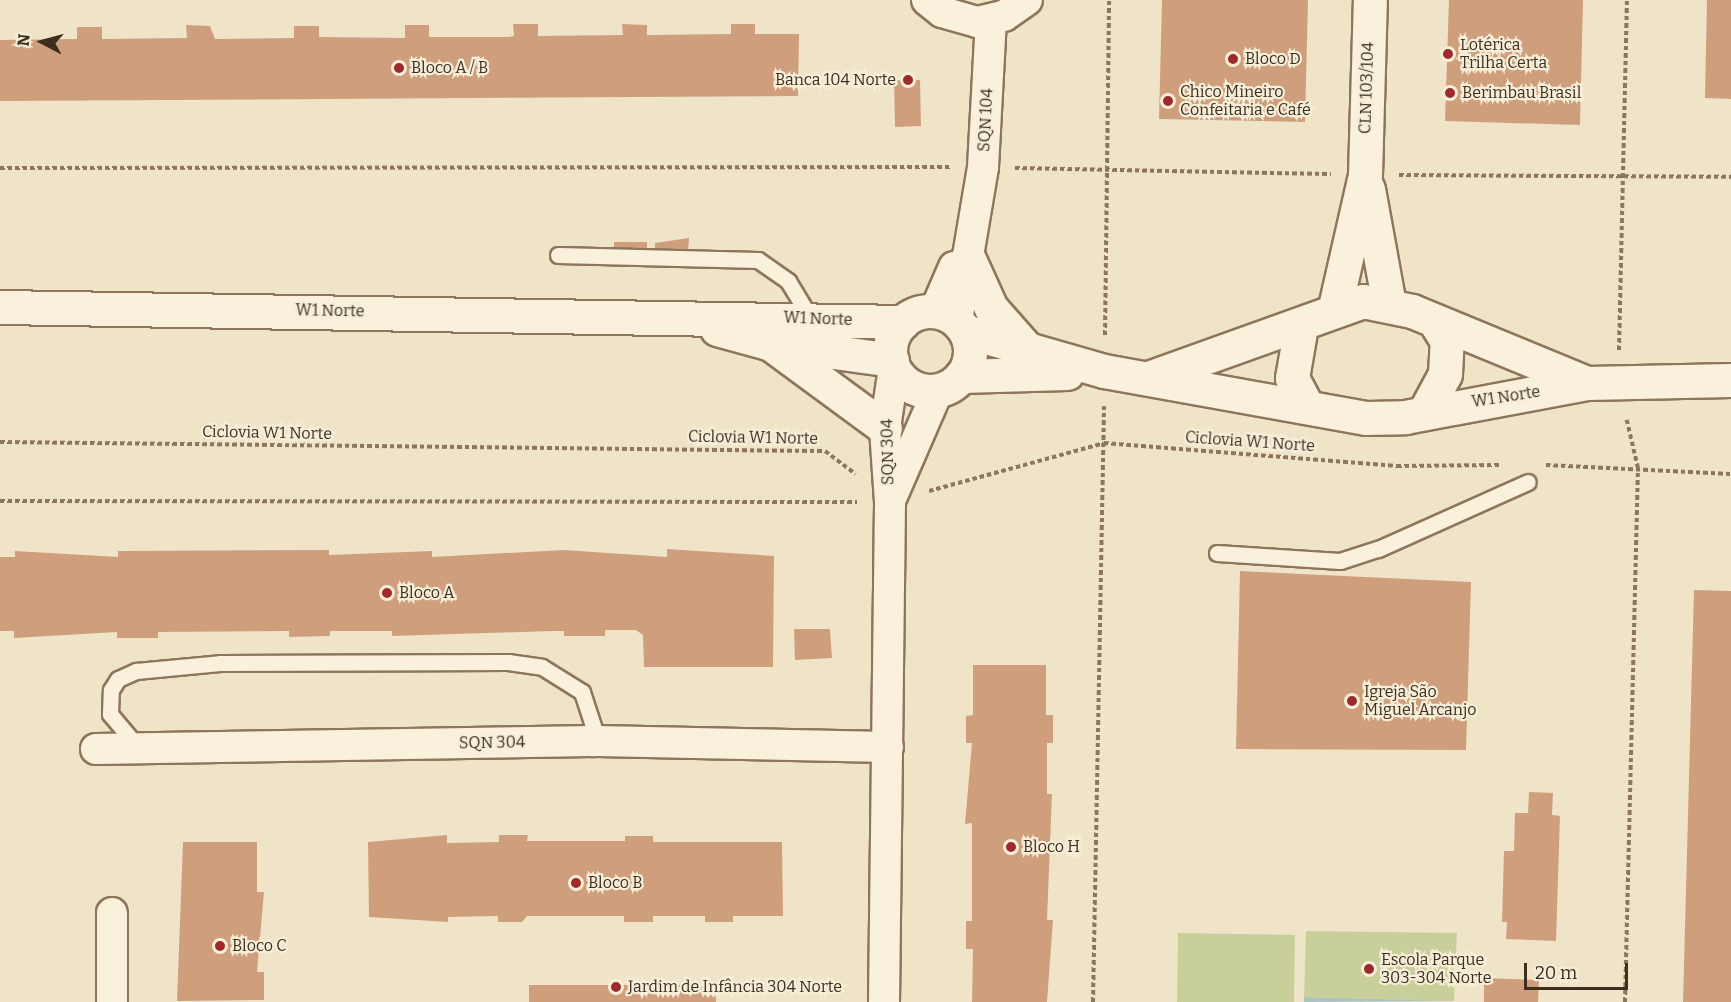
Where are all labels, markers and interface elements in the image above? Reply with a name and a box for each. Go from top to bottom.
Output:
north arrow [12,12,72,72]
text: N [14,33,34,47]
place label: Lotérica Trilha Certa [1460,35,1547,73]
street label: CLN 103/104 [1356,42,1378,134]
marker: Lotérica Trilha Certa [1441,47,1455,61]
place label: Bloco D [1245,49,1301,69]
marker: Bloco D [1226,52,1240,66]
place label: Bloco A / B [411,58,488,78]
marker: Bloco A / B [392,61,406,75]
place label: Banca 104 Norte [775,70,896,90]
marker: Banca 104 Norte [901,73,915,87]
place label: Chico Mineiro Confeitaria e Café [1180,82,1311,120]
place label: Berimbau Brasil [1462,83,1581,103]
marker: Berimbau Brasil [1443,86,1457,100]
street label: SQN 104 [975,88,997,152]
marker: Chico Mineiro Confeitaria e Café [1161,94,1175,108]
street label: W1 Norte [295,301,365,321]
street label: W1 Norte [783,308,853,330]
street label: W1 Norte [1470,382,1542,412]
street label: SQN 304 [878,419,898,485]
street label: Ciclovia W1 Norte [202,422,332,444]
street label: Ciclovia W1 Norte [688,427,818,449]
street label: Ciclovia W1 Norte [1185,428,1315,456]
place label: Bloco A [399,583,455,603]
marker: Bloco A [380,586,394,600]
place label: Igreja São Miguel Arcanjo [1364,682,1477,720]
marker: Igreja São Miguel Arcanjo [1345,694,1359,708]
street label: SQN 304 [459,733,525,753]
place label: Bloco H [1023,837,1080,857]
marker: Bloco H [1004,840,1018,854]
place label: Bloco B [588,873,643,893]
marker: Bloco B [569,876,583,890]
place label: Bloco C [232,936,287,956]
marker: Bloco C [213,939,227,953]
place label: Escola Parque 303-304 Norte [1381,950,1491,988]
scale bar [1527,951,1630,989]
marker: Escola Parque 303-304 Norte [1362,962,1376,976]
text: 20 m [1535,962,1577,984]
place label: Jardim de Infância 304 Norte [628,977,842,997]
marker: Jardim de Infância 304 Norte [609,980,623,994]

